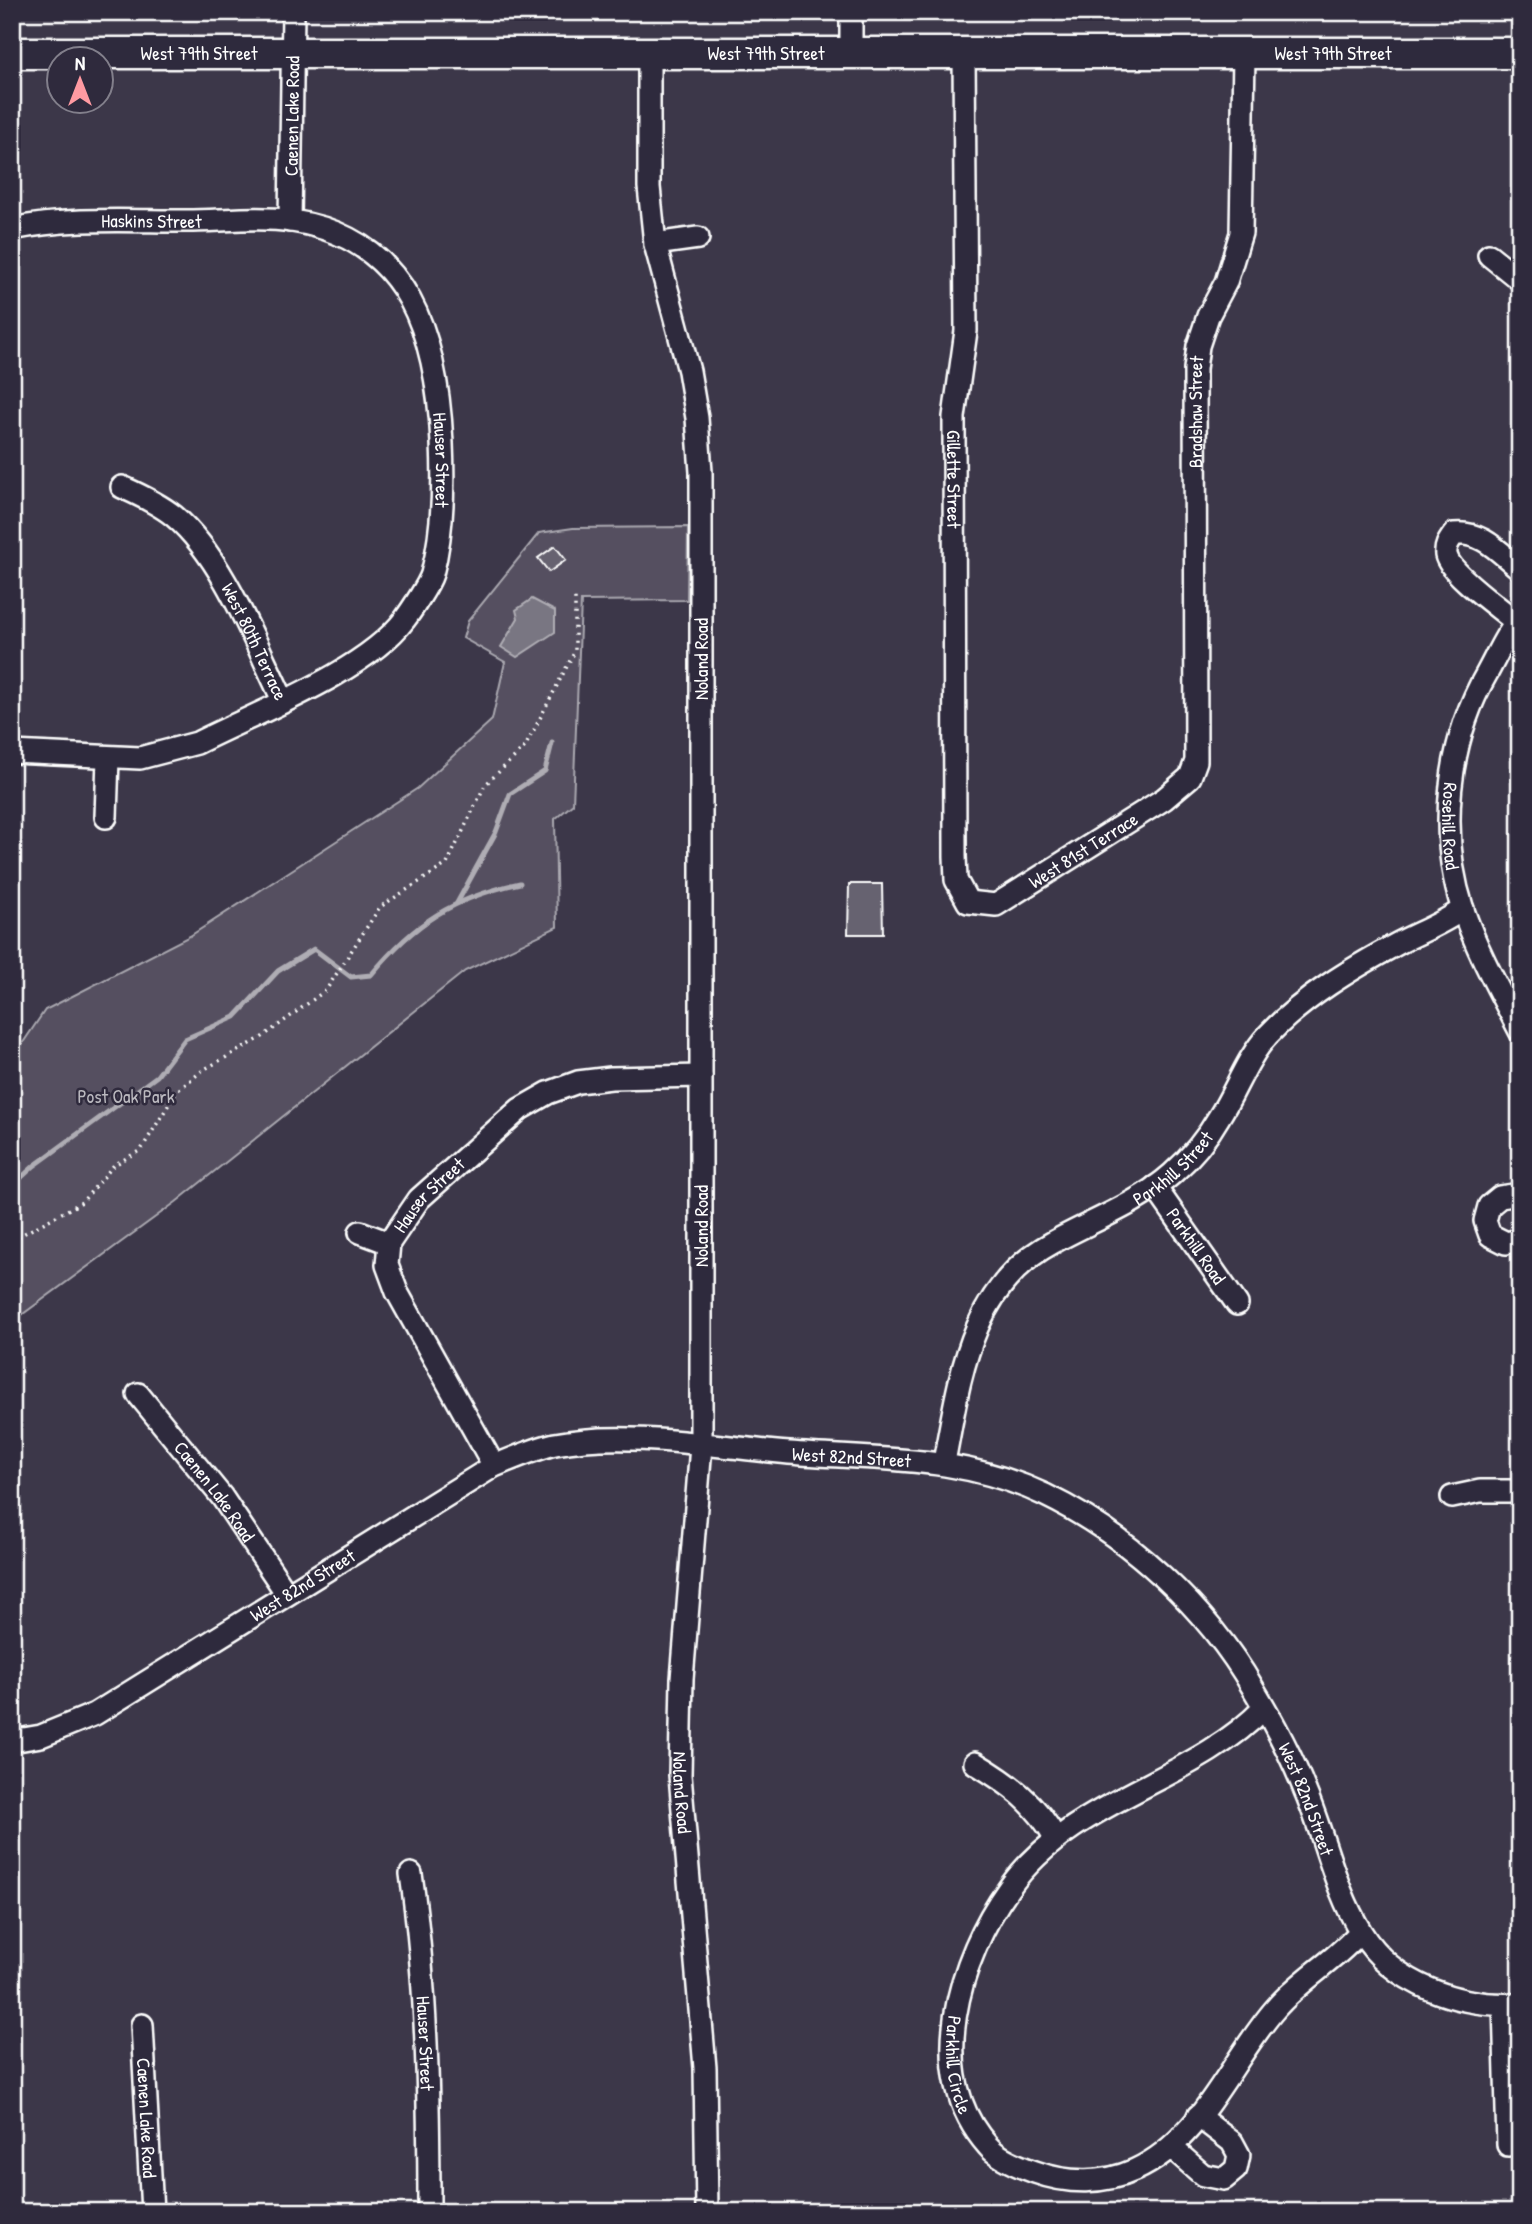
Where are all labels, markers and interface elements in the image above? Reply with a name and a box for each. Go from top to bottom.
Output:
street label: West 79th Street [140,40,258,66]
street label: West 79th Street [707,40,825,66]
street label: West 79th Street [1274,40,1392,66]
north arrow [46,46,116,116]
text: N [75,50,85,76]
street label: Caenen Lake Road [278,55,305,176]
street label: Haskins Street [101,207,202,234]
street label: Bradshaw Street [1182,354,1210,468]
street label: Hauser Street [427,411,456,508]
street label: Gillette Street [941,430,967,529]
street label: West 80th Terrace [215,578,294,705]
street label: Noland Road [688,618,714,700]
street label: Rosehill Road [1436,781,1466,872]
street label: West 81st Terrace [1023,806,1143,894]
park label: Post Oak Park [77,1083,175,1109]
street label: Parkhill Street [1128,1125,1219,1212]
street label: Hauser Street [387,1151,471,1238]
street label: Noland Road [688,1185,714,1267]
street label: Parkhill Road [1160,1203,1233,1290]
street label: Caenen Lake Road [168,1435,262,1547]
street label: West 82nd Street [791,1440,913,1474]
street label: West 82nd Street [245,1542,360,1628]
street label: West 82nd Street [1272,1738,1340,1859]
street label: Noland Road [667,1751,698,1835]
street label: Hauser Street [410,1995,441,2091]
street label: Parkhill Circle [940,2014,978,2118]
street label: Caenen Lake Road [131,2057,163,2179]

